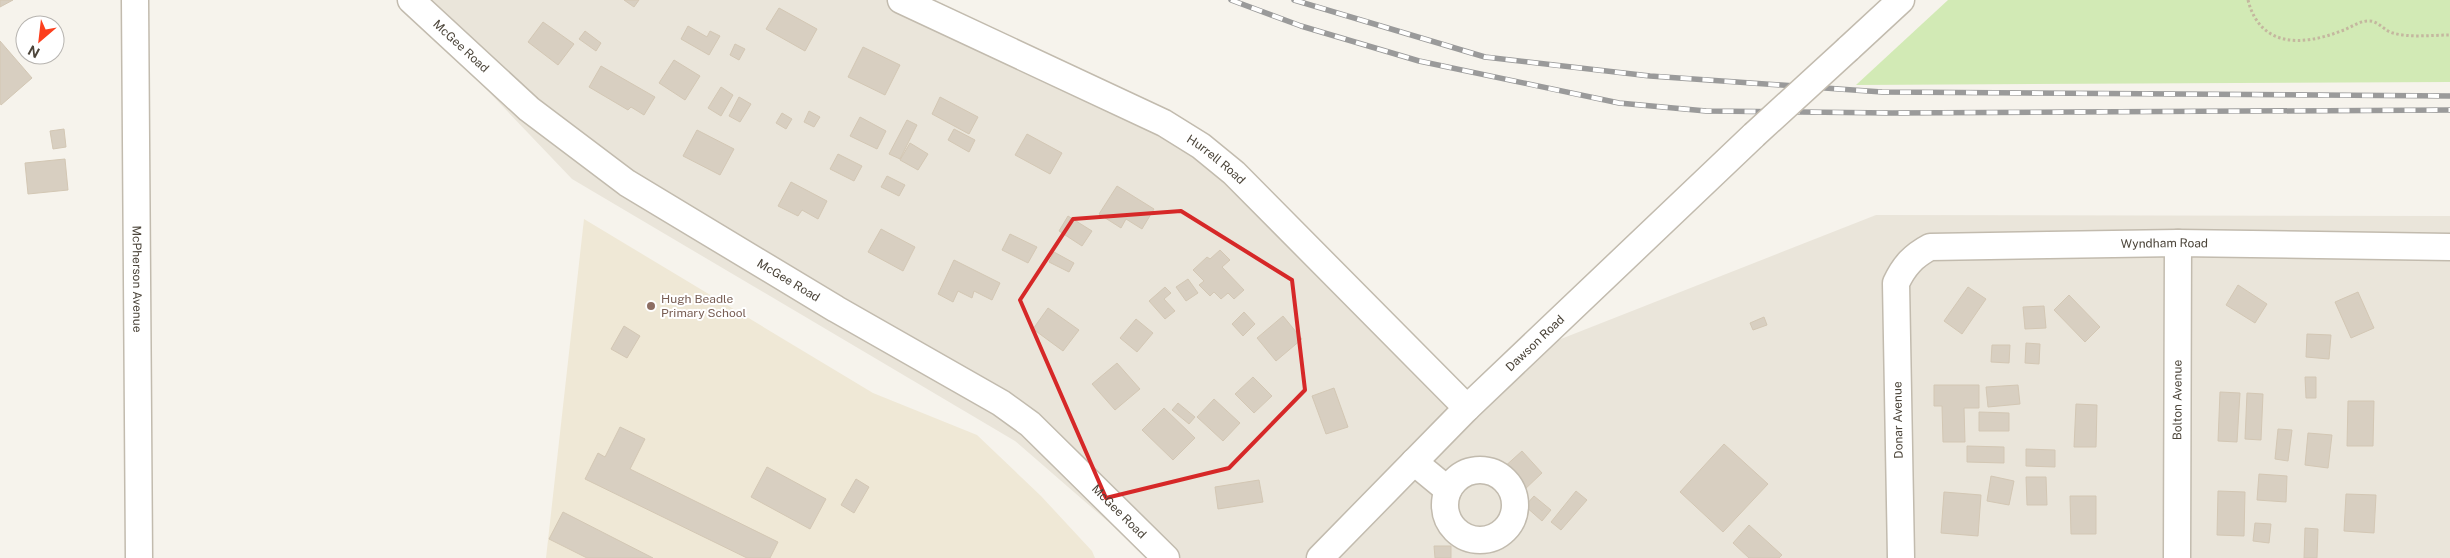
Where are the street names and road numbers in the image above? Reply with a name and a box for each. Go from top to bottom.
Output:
street label: McGee Road [430,17,492,75]
street label: Hurrell Road [1184,132,1248,187]
street label: McPherson Avenue [130,225,144,333]
street label: Wyndham Road [2121,236,2208,251]
street label: McGee Road [755,256,822,305]
street label: Dawson Road [1503,312,1567,374]
street label: Bolton Avenue [2170,360,2185,440]
street label: Donar Avenue [1890,381,1906,459]
street label: McGee Road [1089,482,1149,541]

